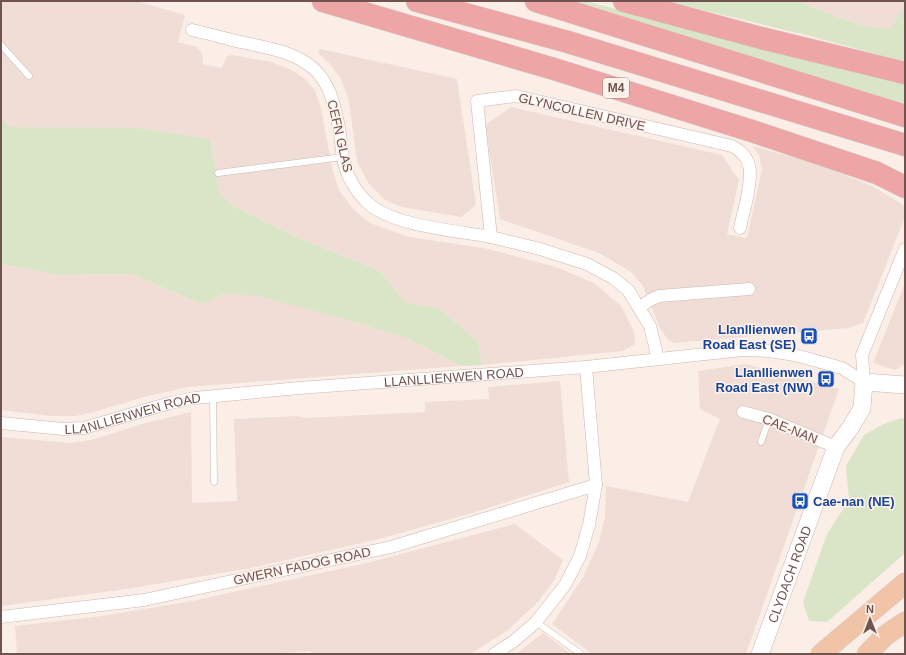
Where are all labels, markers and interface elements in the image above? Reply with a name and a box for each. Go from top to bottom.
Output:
road number: M4 [603,78,629,98]
street label: GLYNCOLLEN DRIVE [517,90,647,134]
street label: CEFN GLAS [324,98,356,174]
place label: Llanllienwen Road East (SE) [703,322,796,352]
bus stop icon: Llanllienwen Road East (SE) [799,326,819,346]
street label: LLANLLIENWEN ROAD [383,364,524,389]
place label: Llanllienwen Road East (NW) [716,365,813,395]
bus stop icon: Llanllienwen Road East (NW) [816,369,836,389]
street label: LLANLLIENWEN ROAD [64,390,201,436]
street label: CAE-NAN [760,411,820,447]
bus stop icon: Cae-nan (NE) [790,491,810,511]
place label: Cae-nan (NE) [813,494,895,509]
street label: CLYDACH ROAD [765,524,814,625]
street label: GWERN FADOG ROAD [232,544,372,588]
north arrow [850,599,890,639]
text: N [866,603,874,615]

